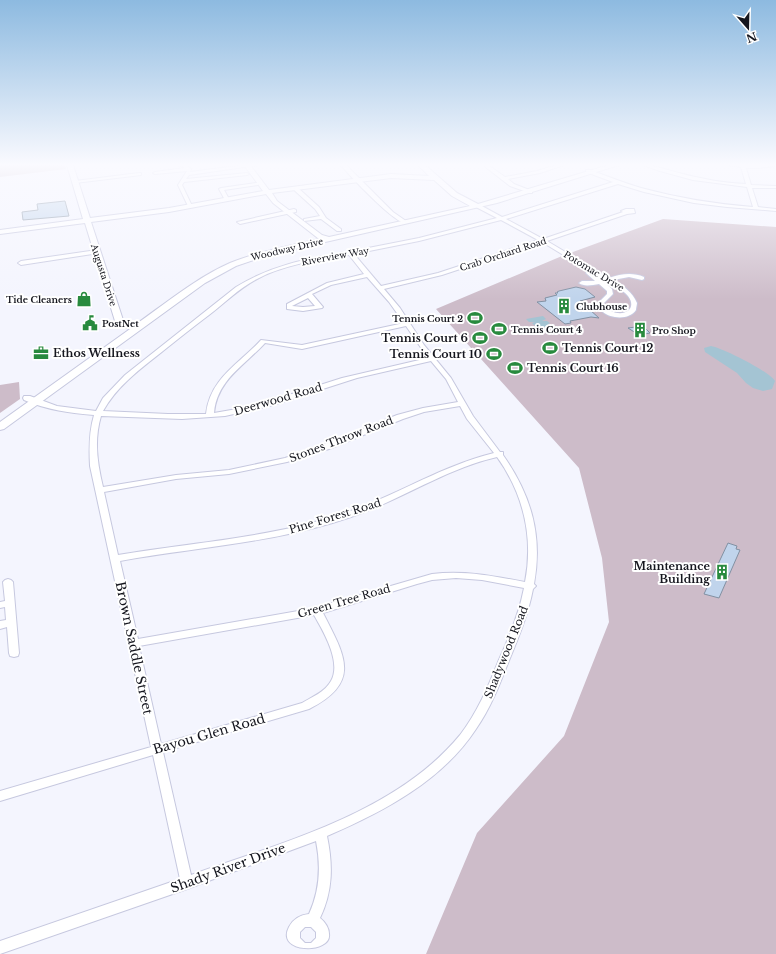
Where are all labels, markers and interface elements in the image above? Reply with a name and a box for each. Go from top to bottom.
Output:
north arrow [728,8,768,48]
text: N [744,29,759,46]
street label: Woodway Drive [249,235,324,263]
street label: Crab Orchard Road [458,235,548,273]
street label: Augusta Drive [88,241,119,308]
street label: Riverview Way [300,245,370,267]
street label: Potomac Drive [562,249,626,293]
shop icon: Tide Cleaners [75,290,93,308]
place label: Tide Cleaners [6,294,72,305]
building icon: Clubhouse [555,297,573,315]
place label: Clubhouse [576,301,627,312]
sports icon: Tennis Court 2 [466,309,484,327]
place label: Tennis Court 2 [392,313,463,324]
public building icon: PostNet [81,314,99,332]
place label: PostNet [102,318,139,329]
sports icon: Tennis Court 4 [490,320,508,338]
building icon: Pro Shop [631,321,649,339]
place label: Tennis Court 4 [511,324,582,335]
place label: Pro Shop [652,325,696,336]
sports icon: Tennis Court 6 [471,329,489,347]
place label: Tennis Court 6 [381,331,468,345]
sports icon: Tennis Court 12 [541,339,559,357]
place label: Tennis Court 12 [562,341,653,355]
office icon: Ethos Wellness [32,344,50,362]
sports icon: Tennis Court 10 [485,345,503,363]
place label: Ethos Wellness [53,346,140,360]
place label: Tennis Court 10 [390,347,482,361]
sports icon: Tennis Court 16 [506,359,524,377]
place label: Tennis Court 16 [527,361,619,375]
street label: Deerwood Road [232,380,324,418]
street label: Stones Throw Road [287,413,395,465]
street label: Pine Forest Road [287,495,383,537]
place label: Maintenance Building [634,559,711,586]
building icon: Maintenance Building [713,563,731,581]
street label: Brown Saddle Street [112,580,156,716]
street label: Green Tree Road [296,581,393,621]
street label: Shadywood Road [481,603,531,700]
street label: Bayou Glen Road [151,710,267,758]
street label: Shady River Drive [168,839,288,897]

